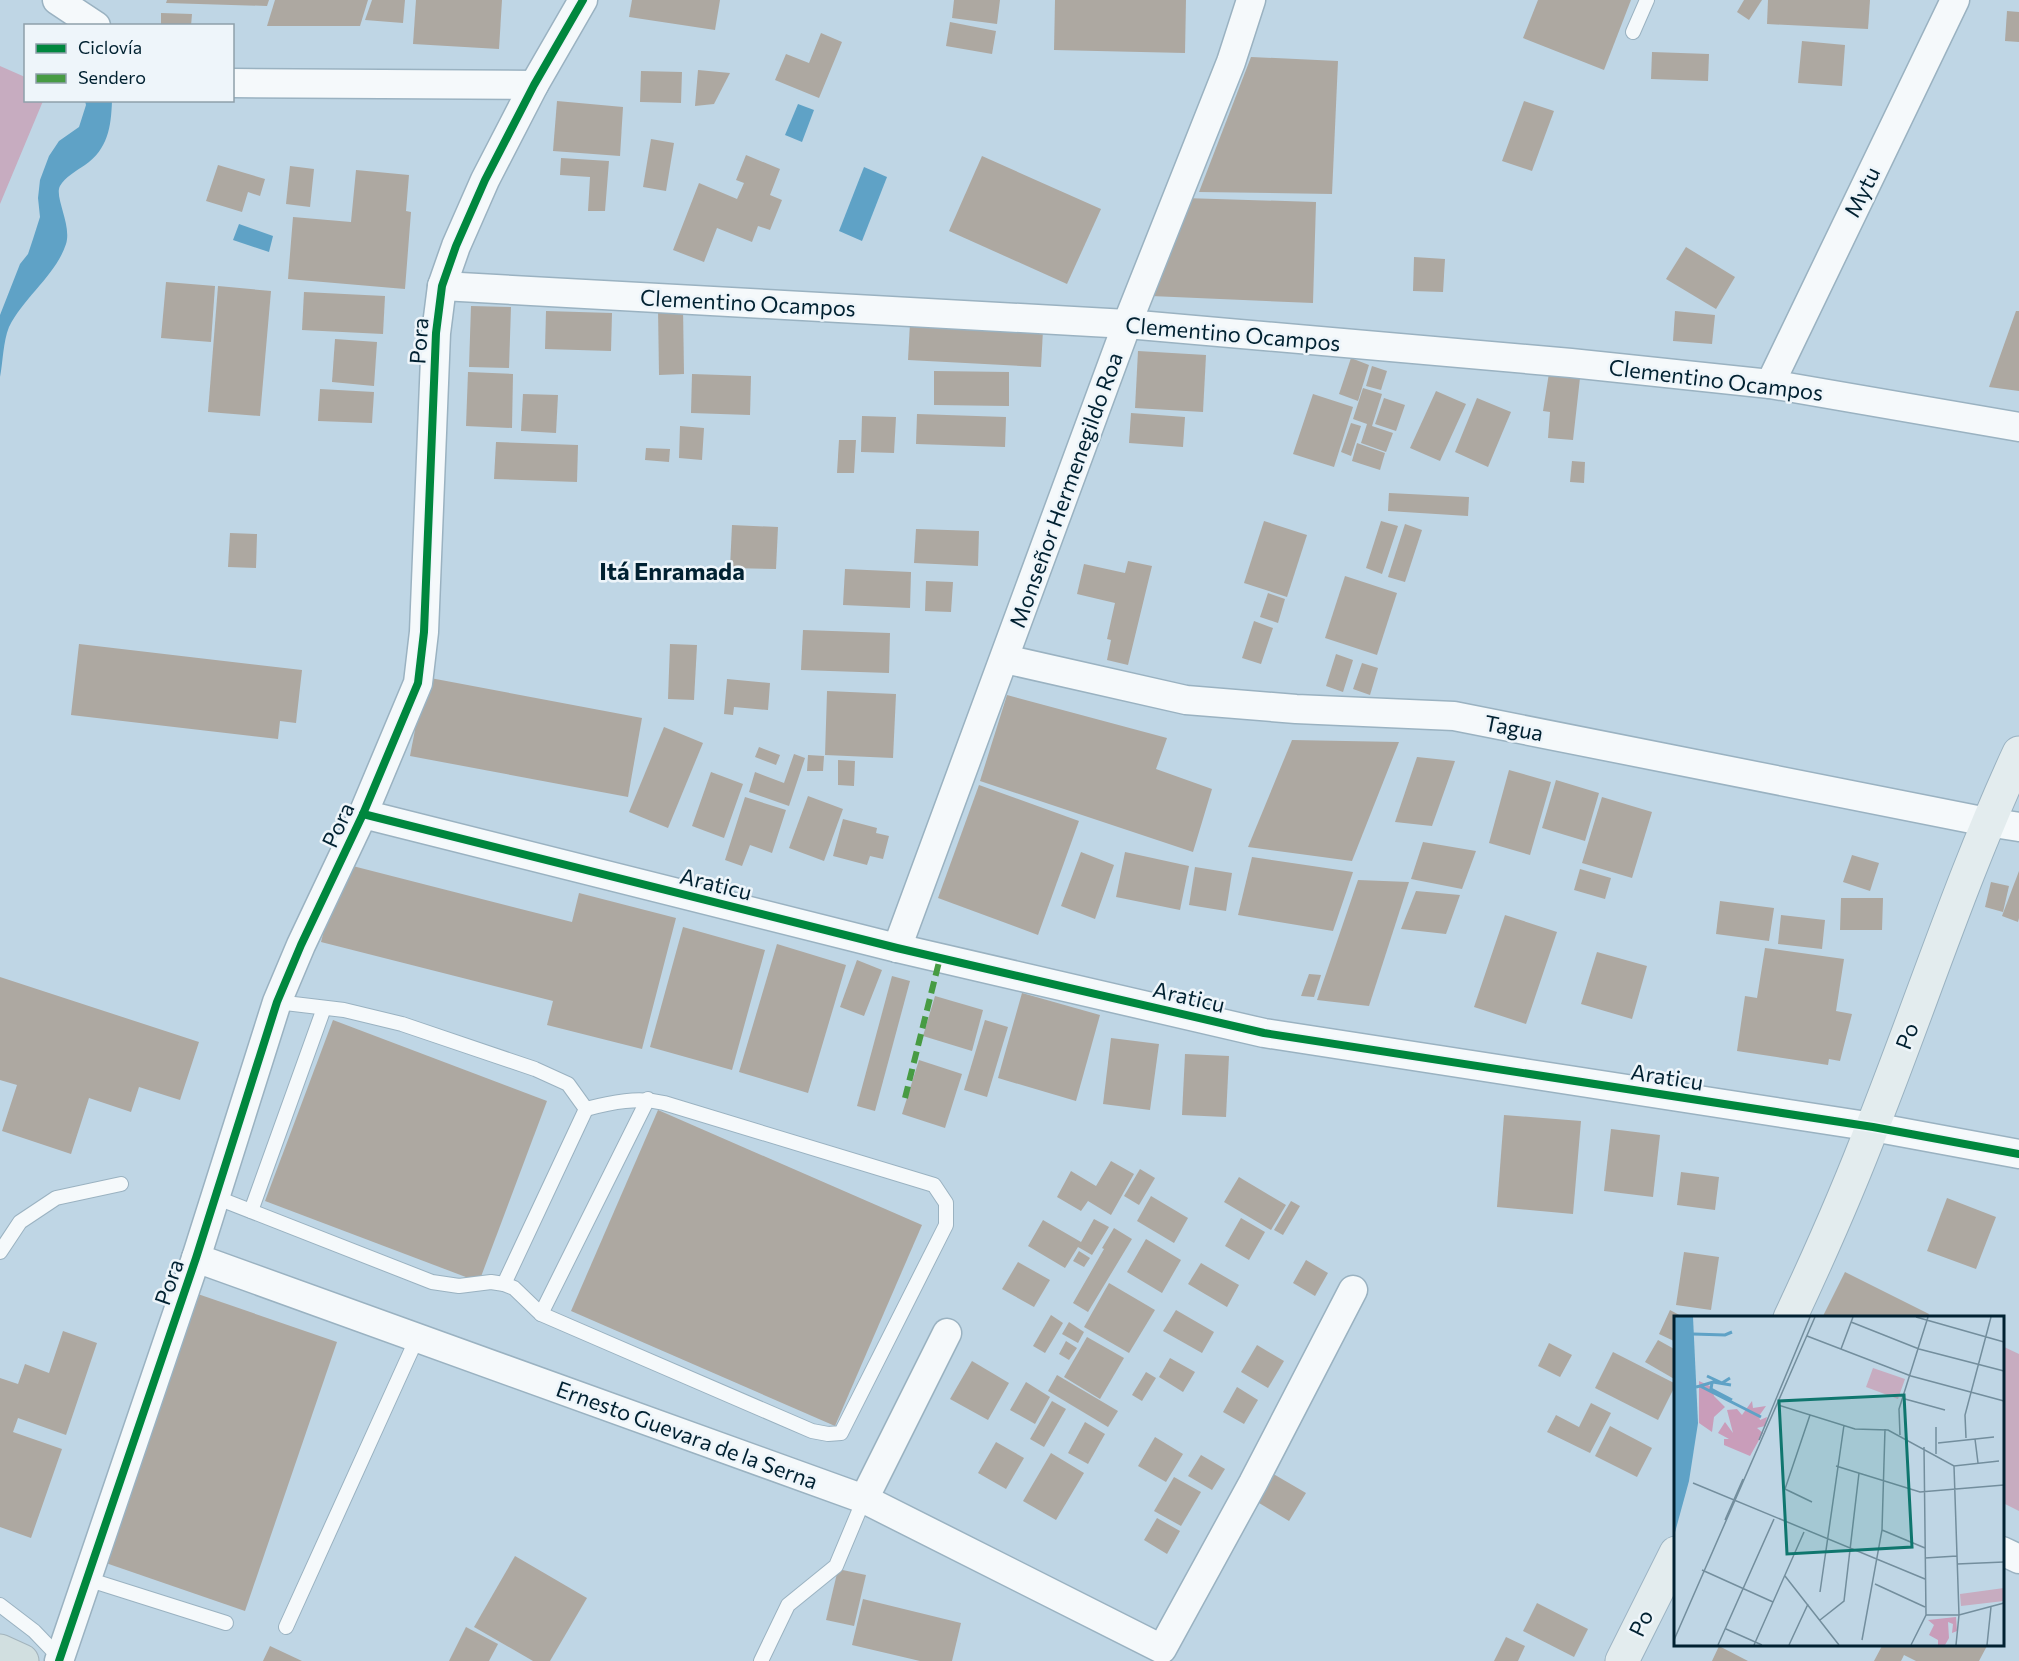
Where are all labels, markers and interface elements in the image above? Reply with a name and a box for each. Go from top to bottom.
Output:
legend [24,24,234,102]
text: Ciclovía [78,36,142,58]
text: Sendero [78,66,146,88]
street label: Mytu [1838,162,1885,222]
street label: Clementino Ocampos [640,283,856,322]
street label: Clementino Ocampos [1124,311,1342,356]
street label: Pora [403,317,434,365]
street label: Monseñor Hermenegildo Roa [1003,349,1128,631]
street label: Clementino Ocampos [1607,353,1825,406]
district label: Itá Enramada [599,556,745,585]
street label: Tagua [1482,709,1546,746]
street label: Pora [315,798,360,852]
street label: Araticu [677,862,755,905]
street label: Araticu [1150,975,1228,1018]
street label: Po [1889,1019,1924,1053]
street label: Araticu [1629,1057,1705,1096]
street label: Pora [148,1255,189,1308]
inset map [1674,1316,2004,1646]
street label: Ernesto Guevara de la Serna [553,1375,821,1494]
street label: Po [1623,1605,1659,1641]

